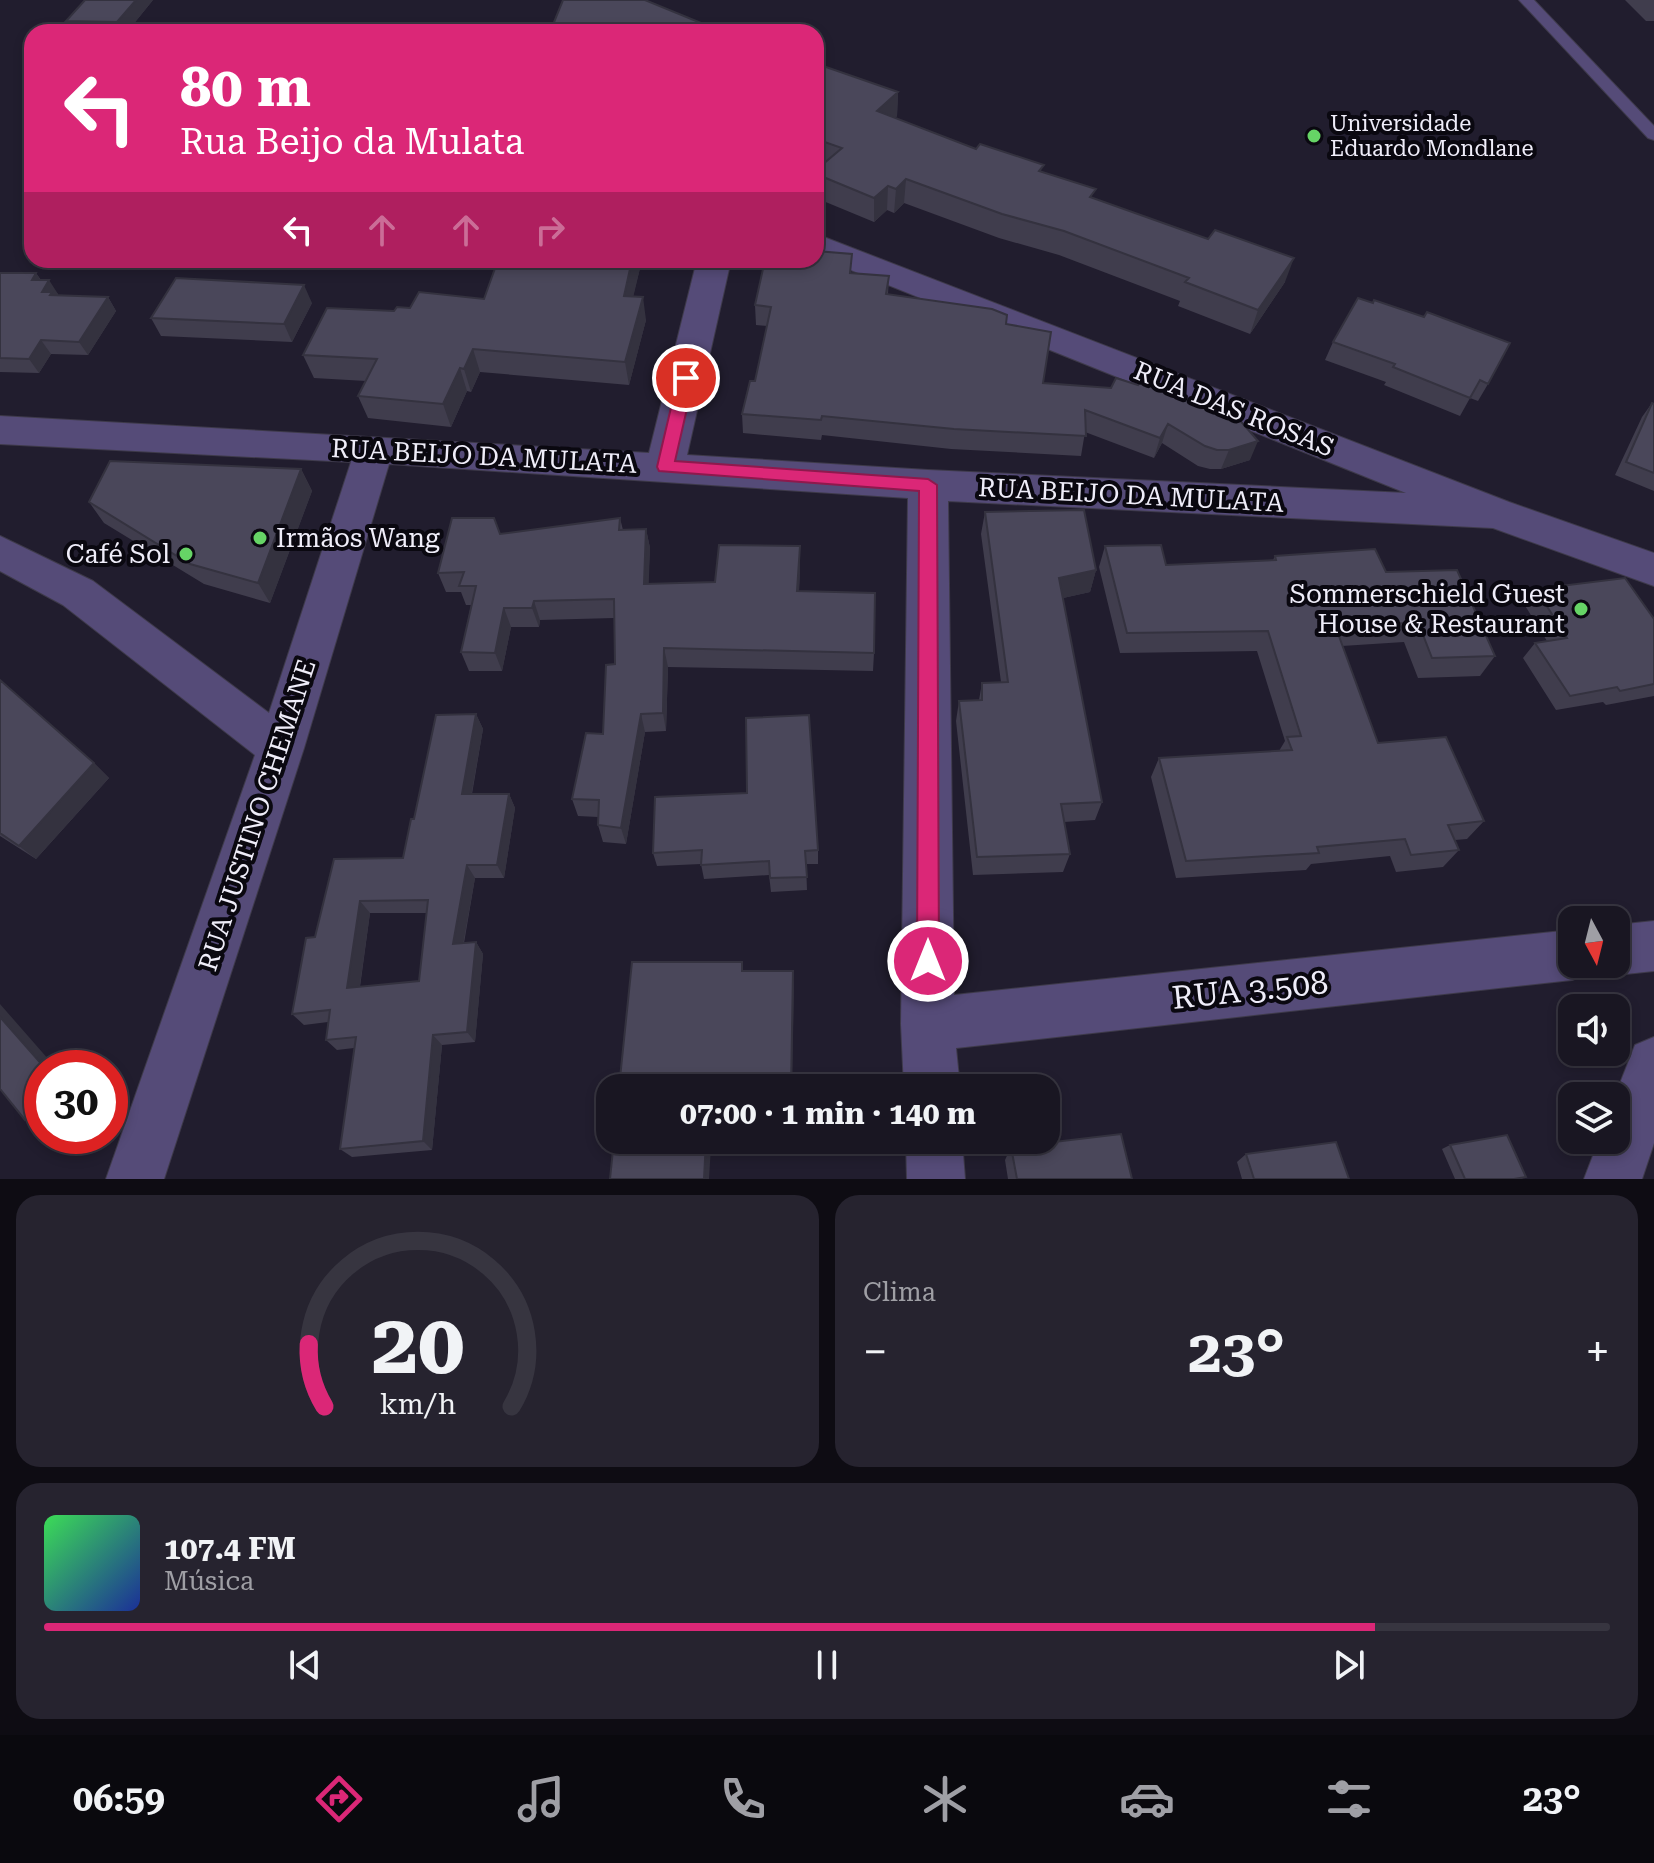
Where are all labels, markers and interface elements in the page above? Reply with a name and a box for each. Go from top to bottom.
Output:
text: 80 m [180,54,311,120]
icon: left [48,56,152,160]
place label: Universidade Eduardo Mondlane [1330,111,1534,161]
text: Rua Beijo da Mulata [180,121,524,163]
marker: Universidade Eduardo Mondlane [1305,127,1323,145]
icon: left [276,208,320,252]
icon: ahead [360,208,404,252]
icon: ahead [444,208,488,252]
icon: right [528,208,572,252]
pin [652,344,720,412]
street label: RUA DAS ROSAS [1130,355,1338,463]
icon: arrive [664,356,708,400]
street label: RUA BEIJO DA MULATA [330,433,638,479]
street label: RUA BEIJO DA MULATA [977,472,1285,518]
place label: Irmãos Wang [276,523,440,553]
marker: Irmãos Wang [251,529,269,547]
place label: Café Sol [66,539,170,569]
marker: Café Sol [177,545,195,563]
place label: Sommerschield Guest House & Restaurant [1290,579,1565,639]
marker: Sommerschield Guest House & Restaurant [1572,600,1590,618]
street label: RUA JUSTINO CHEMANE [192,655,322,975]
north arrow [1558,906,1630,978]
map controls [1558,906,1630,1154]
position arrow [886,919,970,1003]
street label: RUA 3.508 [1170,963,1330,1017]
button: sound [1558,994,1630,1066]
speed limit sign: 30 [24,1050,128,1154]
button: layers [1558,1082,1630,1154]
text: 07:00 · 1 min · 140 m [680,1096,976,1131]
text: Clima [863,1277,936,1307]
text: 20 [371,1296,464,1393]
text: 23° [1188,1316,1285,1387]
text: − [863,1326,888,1378]
text: + [1585,1326,1610,1378]
text: km/h [379,1387,456,1421]
text: 107.4 FM [164,1531,296,1566]
text: Música [164,1566,254,1596]
icon: previous [283,1643,327,1687]
icon: pause [805,1643,849,1687]
icon: next [1327,1643,1371,1687]
icon: directions [311,1771,367,1827]
icon: music [513,1771,569,1827]
icon: phone [715,1771,771,1827]
icon: climate [917,1771,973,1827]
icon: car [1119,1771,1175,1827]
icon: filters [1321,1771,1377,1827]
text: 06:59 [73,1778,165,1820]
text: 23° [1523,1778,1581,1820]

